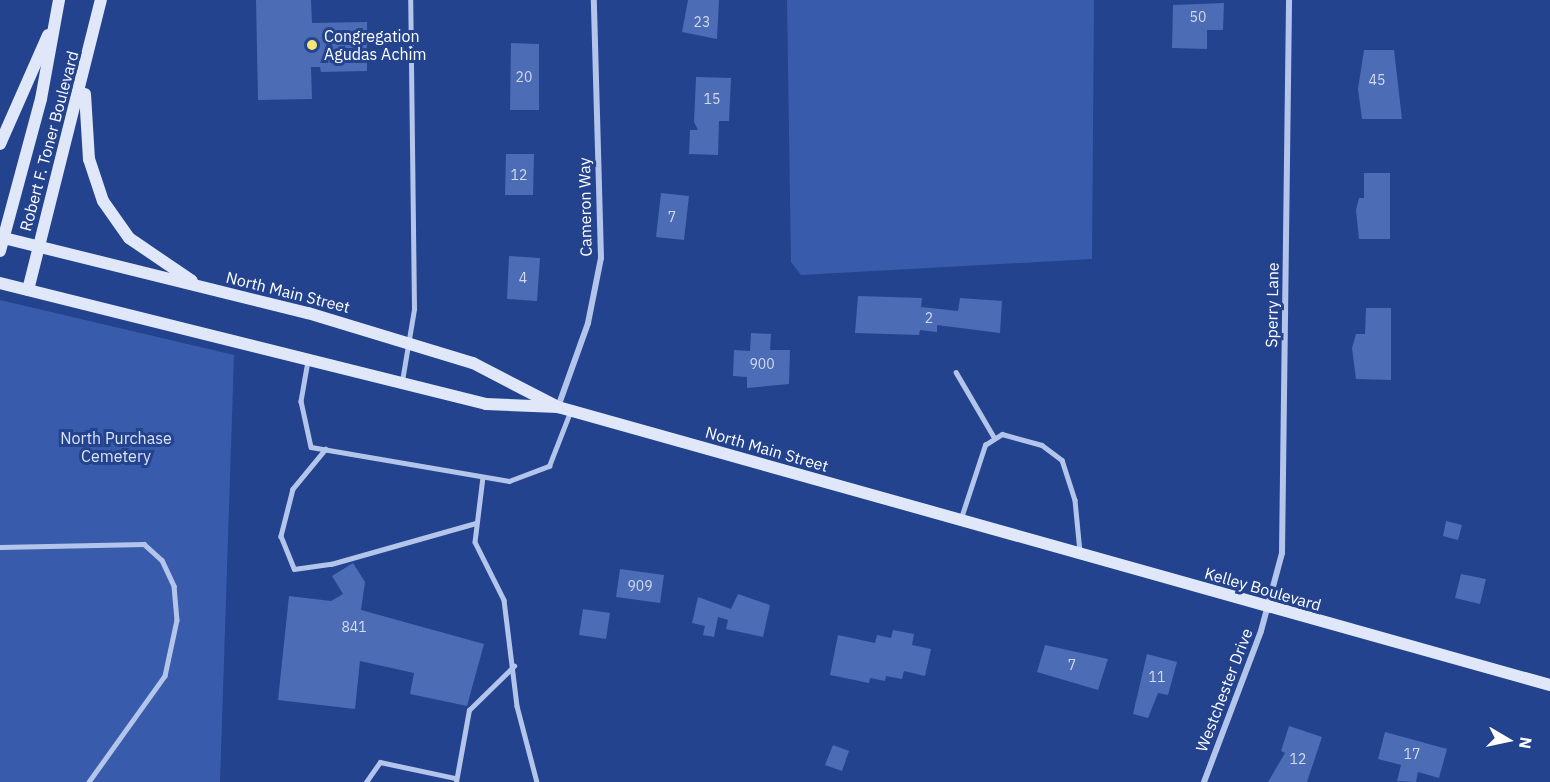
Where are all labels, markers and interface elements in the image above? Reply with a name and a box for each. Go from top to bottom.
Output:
house number: 50 [1190,9,1206,25]
house number: 23 [694,14,710,30]
place label: Congregation Agudas Achim [324,26,426,64]
marker: Congregation Agudas Achim [305,38,319,52]
street label: Robert F. Toner Boulevard [16,49,82,233]
house number: 20 [516,69,532,85]
house number: 45 [1369,72,1385,88]
house number: 15 [704,91,720,107]
street label: Cameron Way [575,157,595,257]
house number: 12 [511,167,527,183]
house number: 7 [668,209,676,225]
street label: Sperry Lane [1262,262,1282,348]
street label: North Main Street [224,267,352,317]
house number: 4 [519,270,527,286]
house number: 2 [925,310,933,326]
house number: 900 [749,356,775,372]
street label: North Main Street [703,422,831,476]
park label: North Purchase Cemetery [60,428,172,466]
street label: Kelley Boulevard [1202,563,1324,615]
house number: 909 [627,578,653,594]
house number: 841 [341,619,367,635]
street label: Westchester Drive [1192,626,1256,754]
house number: 7 [1068,657,1076,673]
house number: 11 [1149,669,1165,685]
north arrow [1478,710,1538,770]
text: N [1515,736,1537,750]
house number: 17 [1404,746,1420,762]
house number: 12 [1290,751,1306,767]

